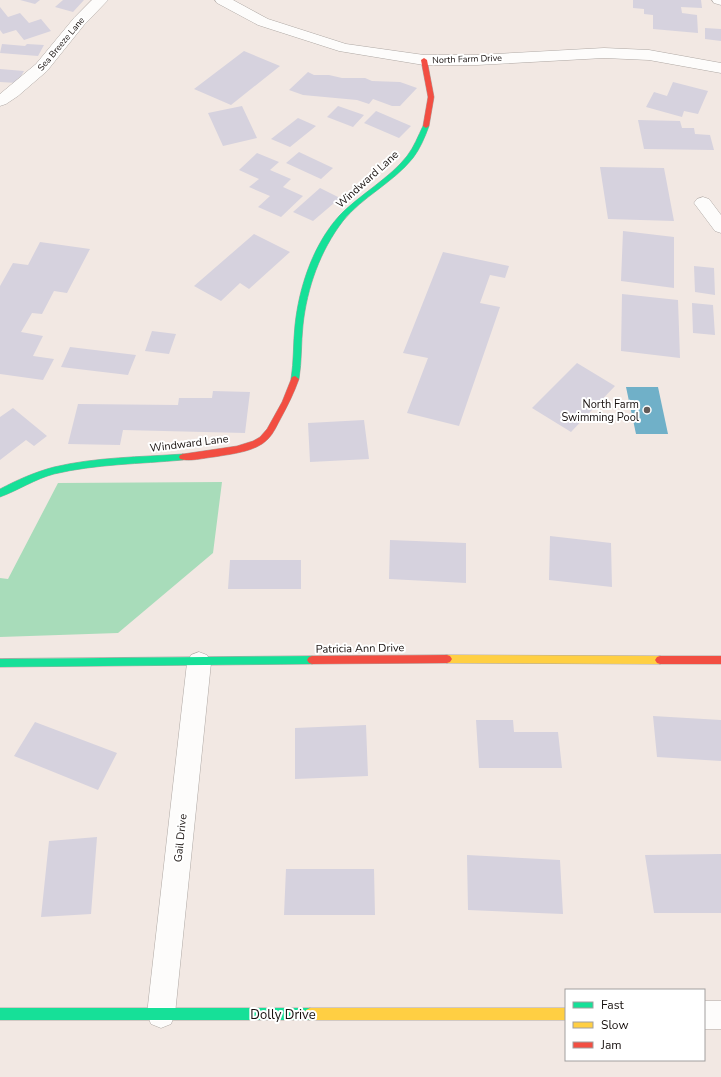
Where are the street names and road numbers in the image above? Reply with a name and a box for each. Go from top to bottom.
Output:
street label: Sea Breeze Lane [35,14,87,74]
street label: North Farm Drive [432,52,502,66]
street label: Windward Lane [333,147,402,211]
street label: Windward Lane [149,431,229,456]
street label: Patricia Ann Drive [316,640,405,657]
street label: Gail Drive [171,813,191,863]
street label: Dolly Drive [250,1006,316,1024]

